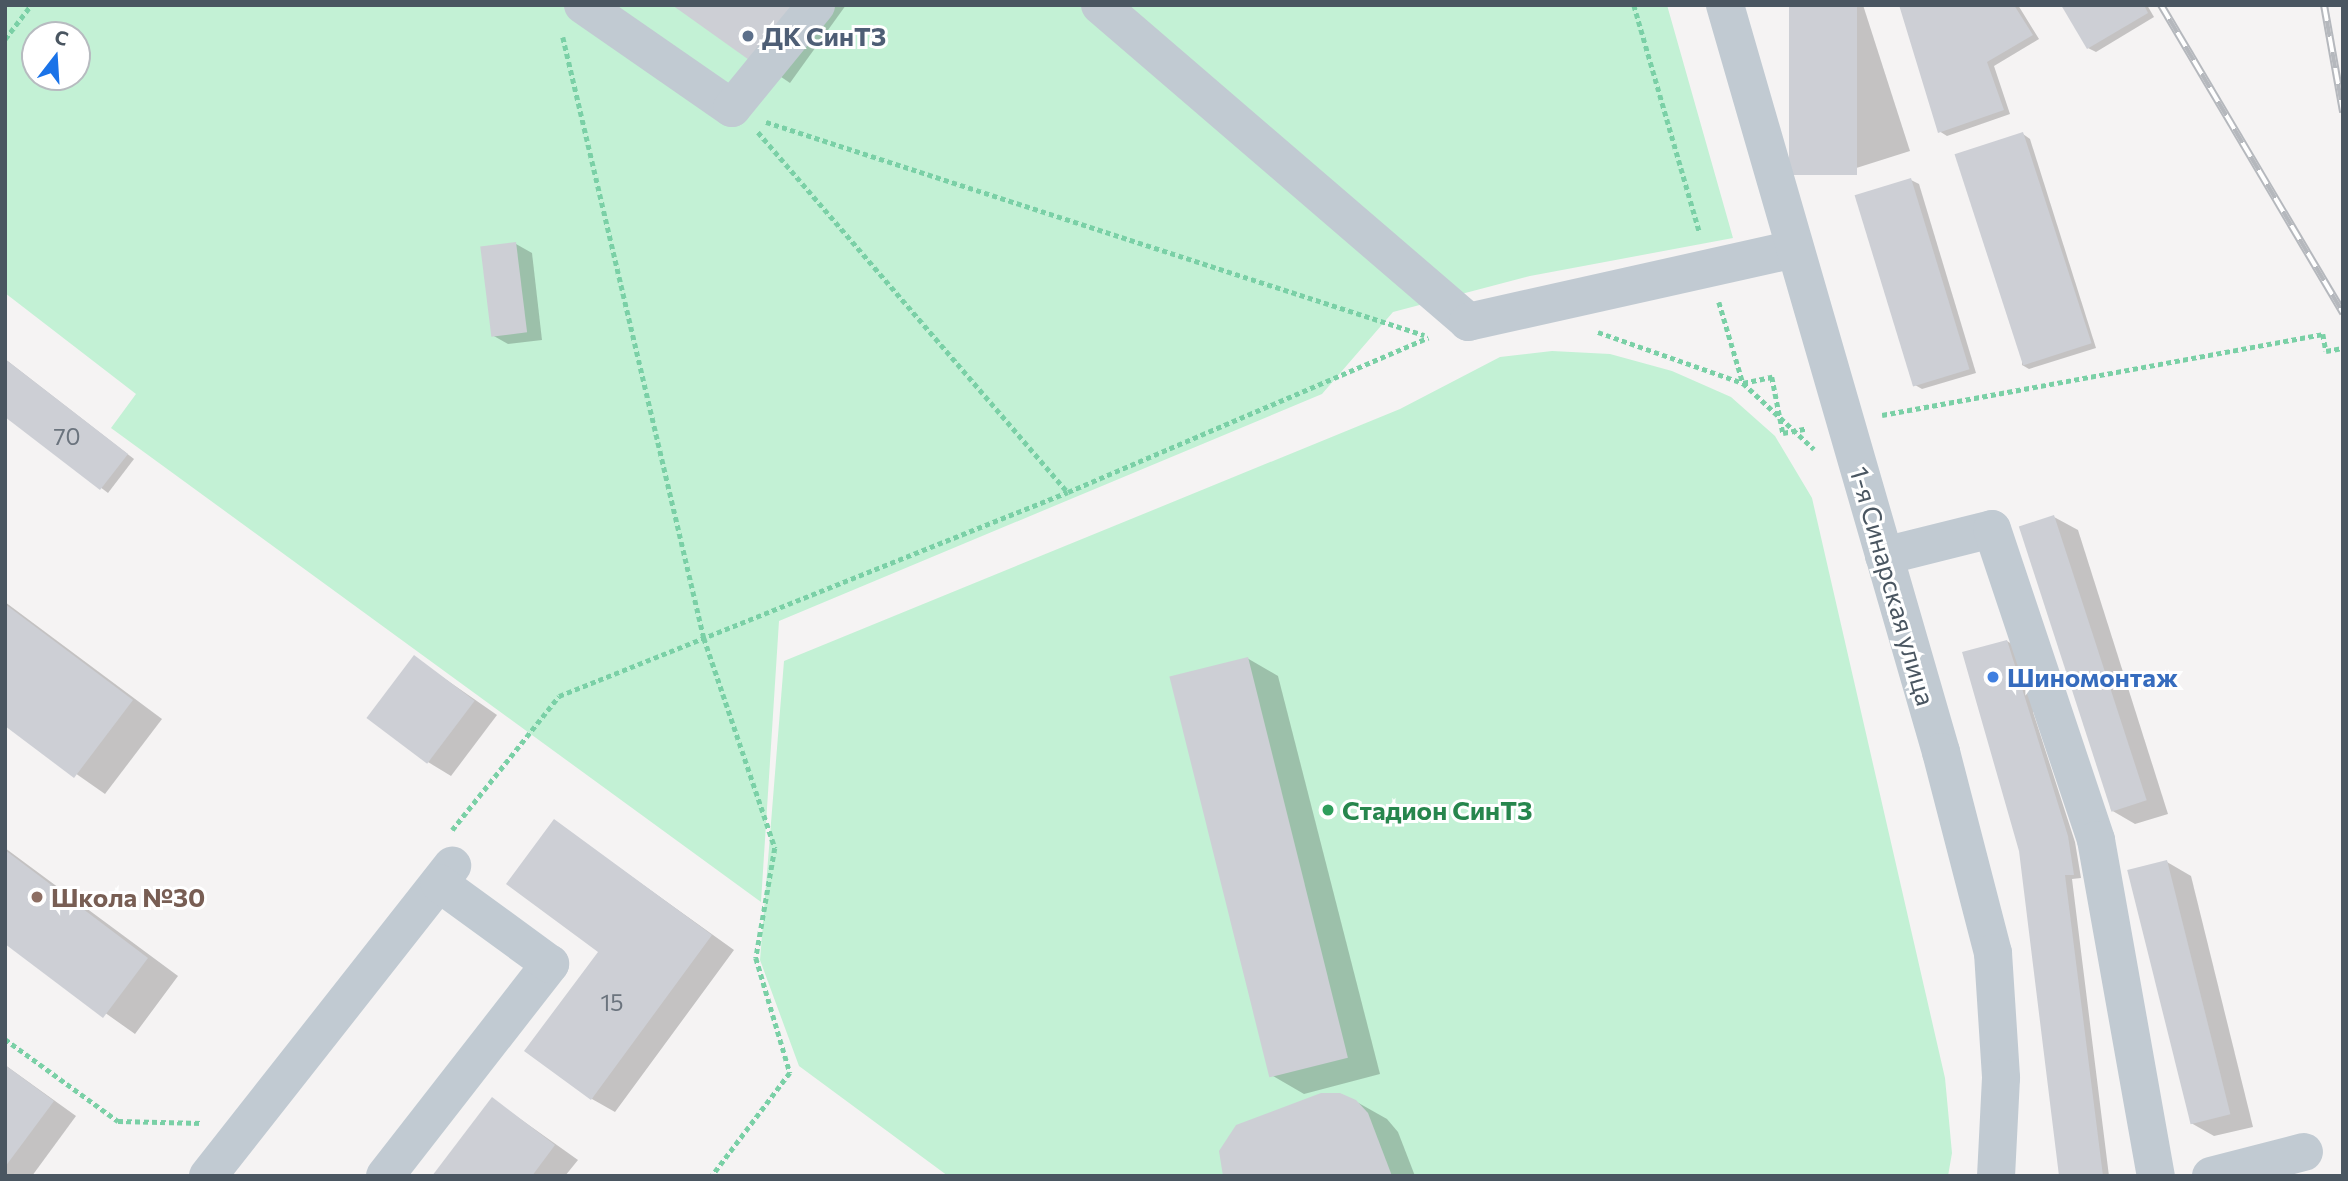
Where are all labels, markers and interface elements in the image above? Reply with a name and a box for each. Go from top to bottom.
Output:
place label: ДК СинТЗ [762,20,886,52]
north arrow [21,21,91,91]
text: С [52,24,71,50]
marker: ДК СинТЗ [740,28,756,44]
house number: 70 [53,422,81,450]
street label: 1-я Синарская улица [1844,463,1942,709]
place label: Шиномонтаж [2007,661,2178,693]
marker: Шиномонтаж [1985,669,2001,685]
place label: Стадион СинТЗ [1342,794,1532,826]
marker: Стадион СинТЗ [1320,802,1336,818]
place label: Школа №30 [51,881,205,913]
marker: Школа №30 [29,889,45,905]
house number: 15 [600,988,624,1016]

